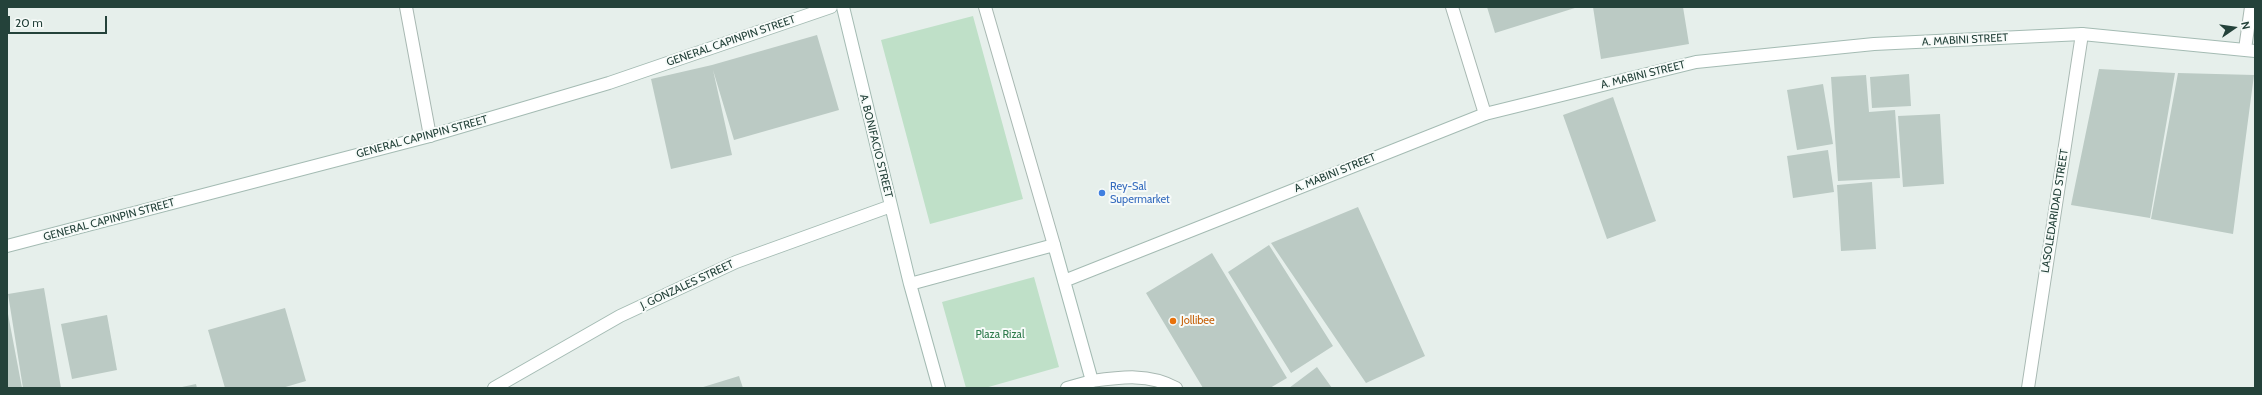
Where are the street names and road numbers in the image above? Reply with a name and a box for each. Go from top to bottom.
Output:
street label: GENERAL CAPINPIN STREET [665,13,797,69]
street label: A. MABINI STREET [1921,31,2009,49]
street label: A. MABINI STREET [1599,58,1687,92]
street label: A. BONIFACIO STREET [857,93,895,199]
street label: GENERAL CAPINPIN STREET [355,113,489,161]
street label: LASOLEDARIDAD STREET [2039,148,2071,274]
street label: A. MABINI STREET [1292,151,1378,195]
street label: GENERAL CAPINPIN STREET [42,196,176,244]
street label: J. GONZALES STREET [638,258,736,312]

